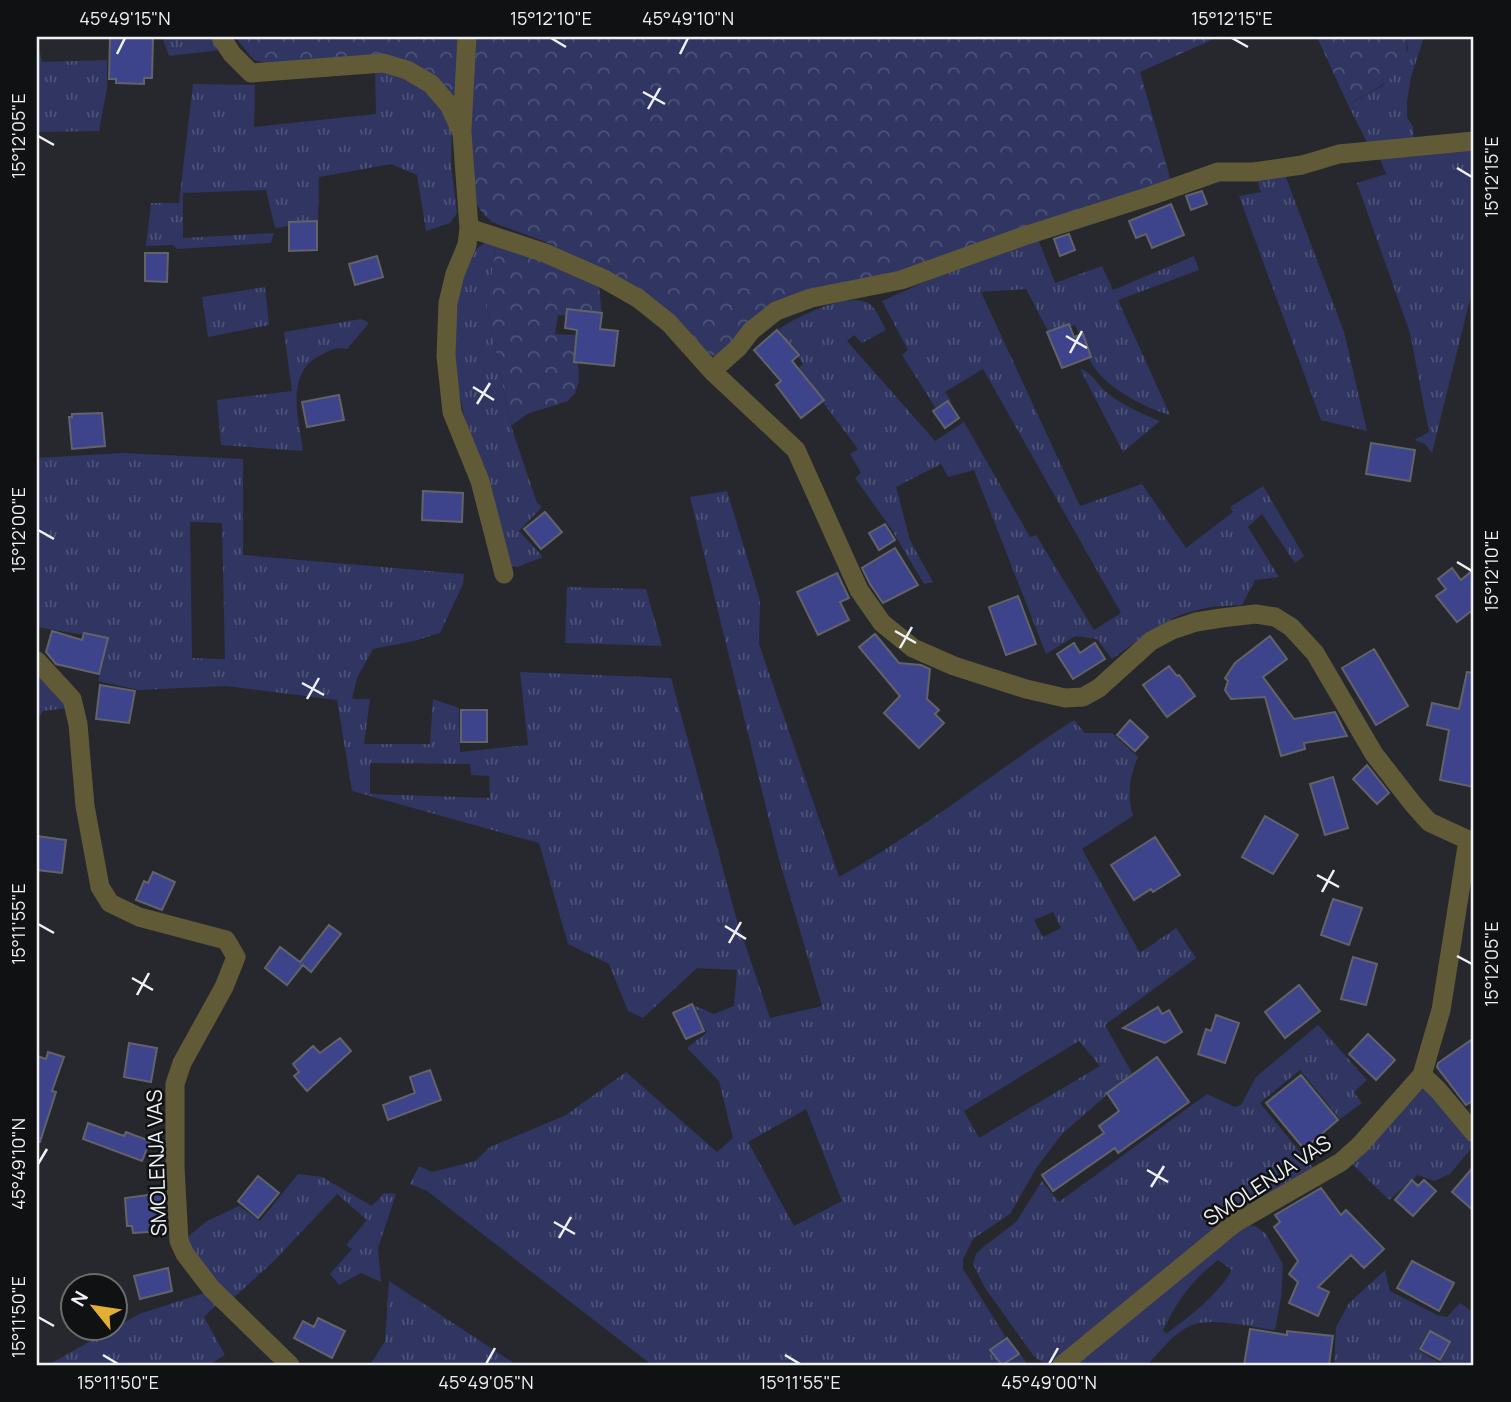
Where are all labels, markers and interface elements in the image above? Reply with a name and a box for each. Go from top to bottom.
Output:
text: 45°49'15"N [79,6,171,30]
text: 15°12'10"E [510,6,592,30]
text: 45°49'10"N [642,6,734,30]
text: 15°12'15"E [1191,6,1273,30]
text: 15°12'05"E [6,93,30,179]
text: 15°12'15"E [1479,136,1503,218]
text: 15°12'00"E [6,487,30,573]
text: 15°12'10"E [1479,530,1503,612]
text: 15°11'55"E [6,883,30,965]
text: 15°12'05"E [1479,921,1503,1007]
street label: SMOLENJA VAS [139,1089,173,1237]
text: 45°49'10"N [6,1118,30,1210]
street label: SMOLENJA VAS [1198,1128,1336,1232]
north arrow [60,1272,130,1342]
text: 15°11'50"E [6,1276,30,1358]
text: N [65,1286,94,1311]
text: 15°11'50"E [77,1370,159,1394]
text: 45°49'05"N [438,1370,534,1394]
text: 15°11'55"E [759,1370,841,1394]
text: 45°49'00"N [1001,1370,1097,1394]

